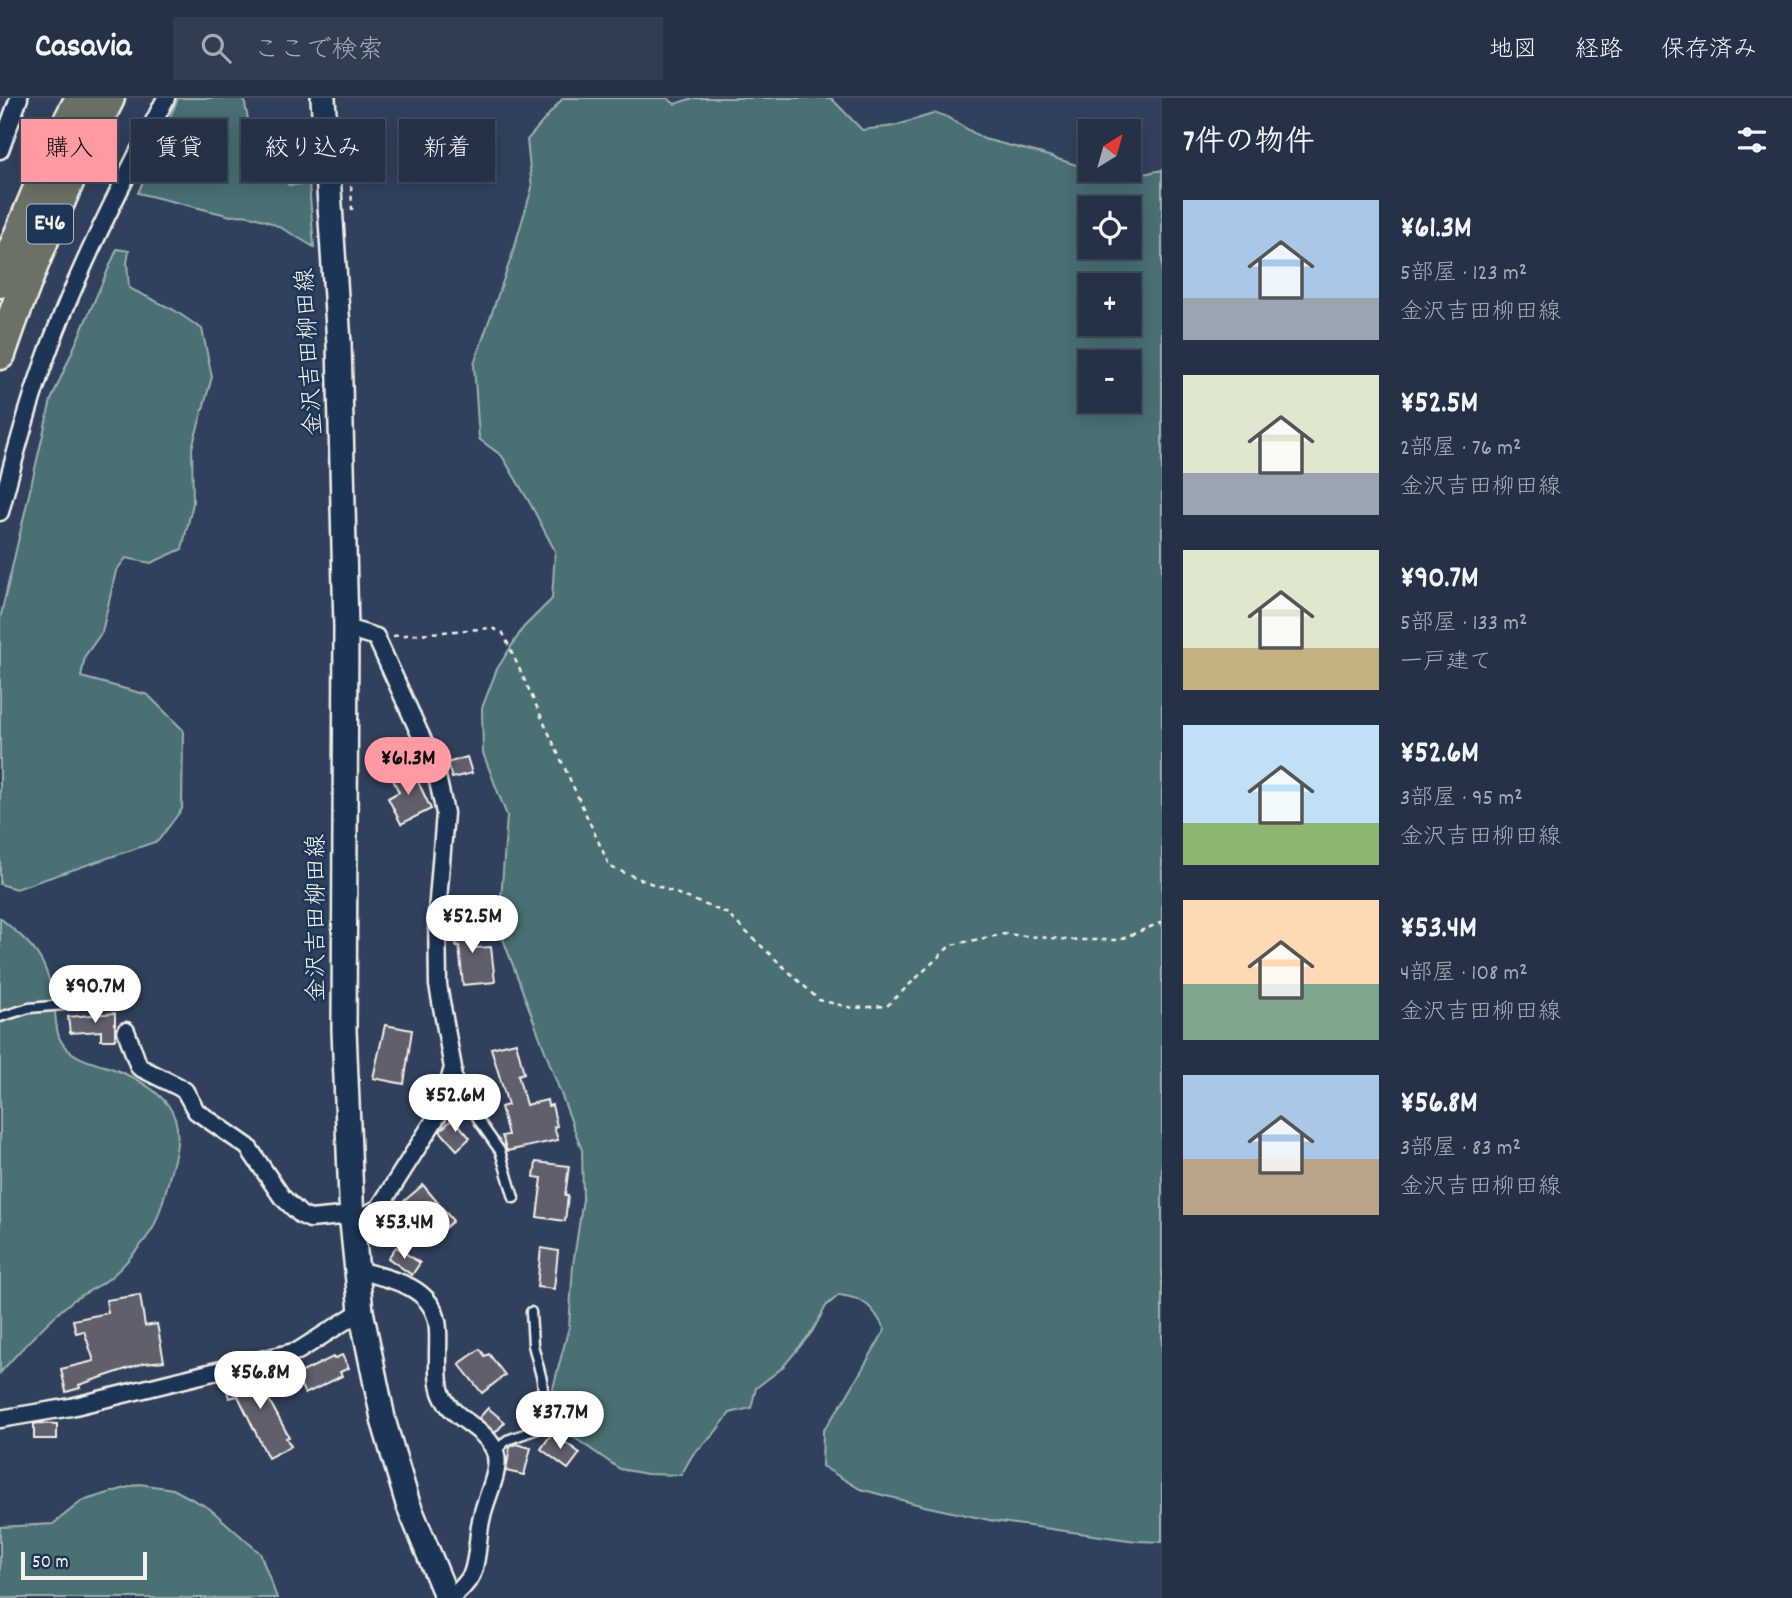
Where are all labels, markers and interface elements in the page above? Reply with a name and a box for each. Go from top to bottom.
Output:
search box [173,17,663,80]
text: Casavia [35,25,131,72]
icon: search [197,29,235,67]
text: ここで検索 [253,33,383,70]
text: 地図 [1489,34,1537,68]
text: 経路 [1575,34,1623,68]
text: 保存済み [1661,34,1757,68]
chip: 購入 [21,119,117,182]
chip: 賃貸 [131,119,227,182]
chip: 絞り込み [241,119,385,182]
chip: 新着 [399,119,495,182]
north arrow [1078,119,1141,182]
map controls [1078,119,1141,413]
icon: filters [1733,121,1771,159]
text: 7件の物件 [1183,123,1315,166]
button: locate [1078,196,1141,259]
road number: E46 [27,204,73,244]
text: ¥61.3M [1400,209,1472,252]
icon: home [1239,228,1323,312]
text: 5部屋 · 123 m² [1400,258,1527,291]
street label: 金沢吉田柳田線 [290,267,332,437]
button: + [1078,273,1141,336]
text: 金沢吉田柳田線 [1400,297,1561,330]
button: − [1078,350,1141,413]
text: ¥52.5M [1400,384,1478,427]
icon: home [1239,403,1323,487]
text: 2部屋 · 76 m² [1400,433,1521,466]
text: 金沢吉田柳田線 [1400,472,1561,505]
text: ¥90.7M [1400,559,1479,602]
icon: home [1239,578,1323,662]
text: 5部屋 · 133 m² [1400,608,1527,641]
text: 一戸建て [1400,647,1492,680]
text: ¥52.6M [1400,734,1479,777]
pin: ¥61.3M [351,738,465,797]
text: ¥61.3M [381,743,435,776]
icon: home [1239,753,1323,837]
text: 3部屋 · 95 m² [1400,783,1523,816]
text: 金沢吉田柳田線 [1400,822,1561,855]
street label: 金沢吉田柳田線 [301,834,335,1002]
pin: ¥52.5M [415,896,529,955]
text: ¥52.5M [442,901,502,934]
text: ¥53.4M [1400,909,1477,952]
icon: home [1239,928,1323,1012]
text: 4部屋 · 108 m² [1400,958,1528,991]
pin: ¥90.7M [38,965,152,1025]
text: ¥90.7M [65,971,125,1004]
text: 金沢吉田柳田線 [1400,997,1561,1030]
pin: ¥52.6M [398,1074,512,1134]
text: ¥52.6M [425,1080,485,1113]
text: ¥56.8M [1400,1084,1478,1127]
icon: home [1239,1103,1323,1187]
text: 3部屋 · 83 m² [1400,1133,1521,1166]
text: 金沢吉田柳田線 [1400,1172,1561,1205]
pin: ¥53.4M [347,1202,461,1261]
text: ¥53.4M [375,1207,433,1240]
pin: ¥56.8M [203,1352,317,1411]
text: ¥56.8M [230,1357,290,1390]
pin: ¥37.7M [503,1392,617,1451]
text: ¥37.7M [532,1397,588,1430]
scale bar [21,1549,147,1581]
text: 50 m [32,1550,69,1577]

